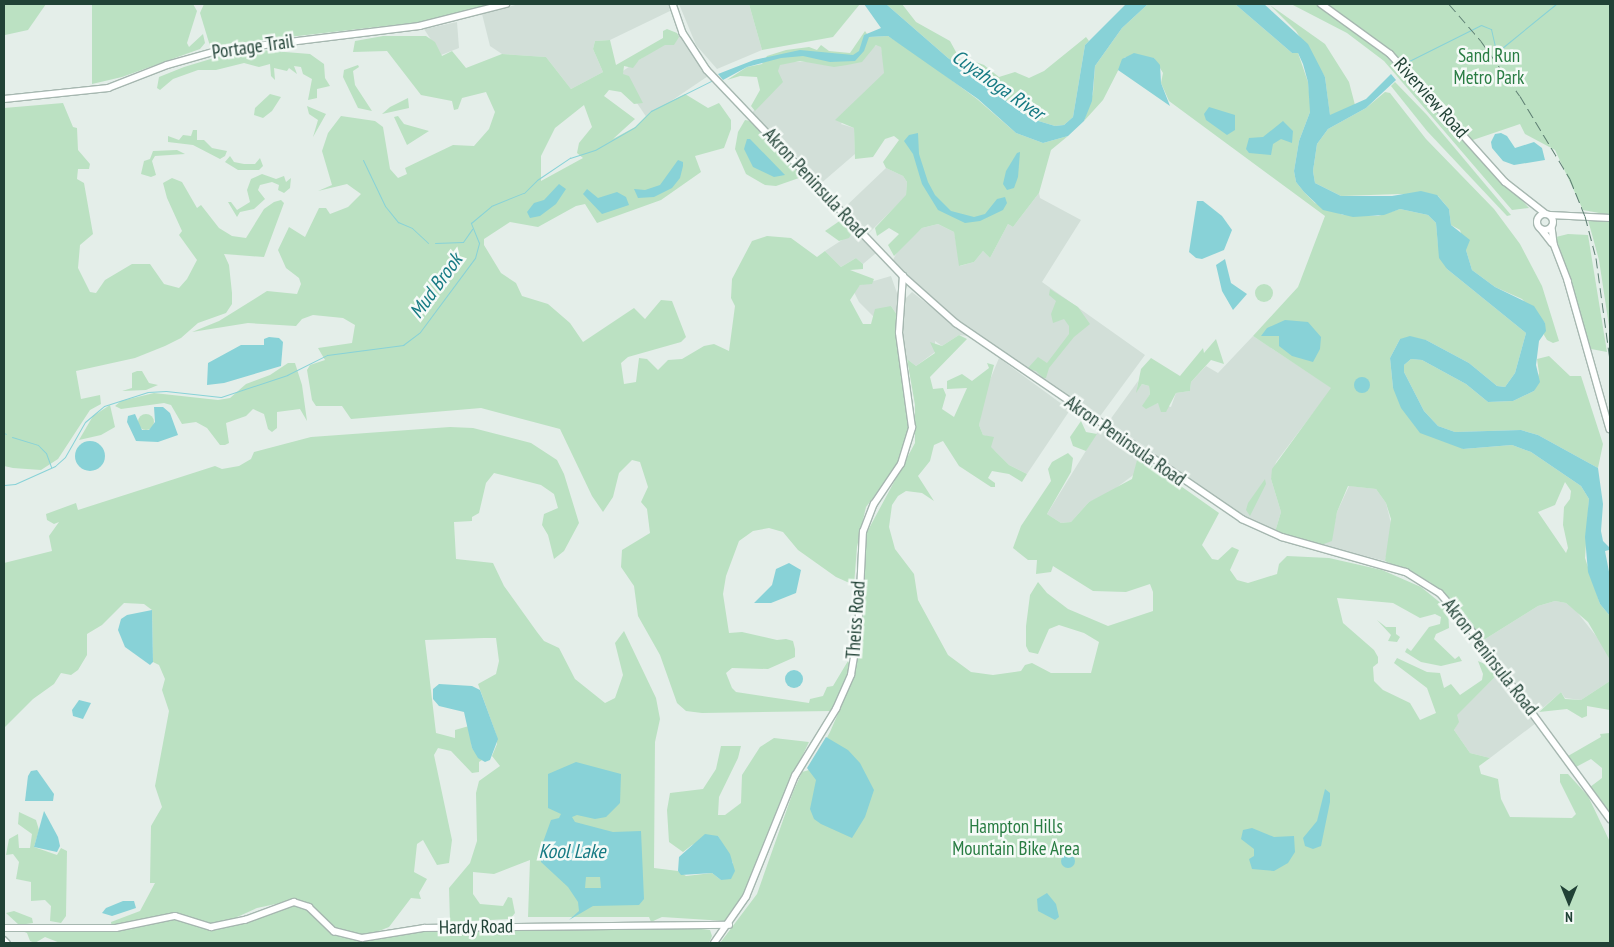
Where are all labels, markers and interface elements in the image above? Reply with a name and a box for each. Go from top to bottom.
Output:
street label: Portage Trail [210,30,296,64]
water label: Cuyahoga River [947,45,1049,125]
park label: Sand Run Metro Park [1454,45,1524,89]
street label: Riverview Road [1389,53,1473,143]
street label: Akron Peninsula Road [758,123,872,243]
water label: Mud Brook [404,249,468,323]
street label: Akron Peninsula Road [1060,391,1190,491]
street label: Theiss Road [842,580,870,660]
street label: Akron Peninsula Road [1437,594,1543,720]
park label: Hampton Hills Mountain Bike Area [952,816,1080,860]
water label: Kool Lake [538,839,606,863]
north arrow [1544,877,1594,927]
text: N [1565,908,1573,926]
street label: Hardy Road [438,915,514,939]

